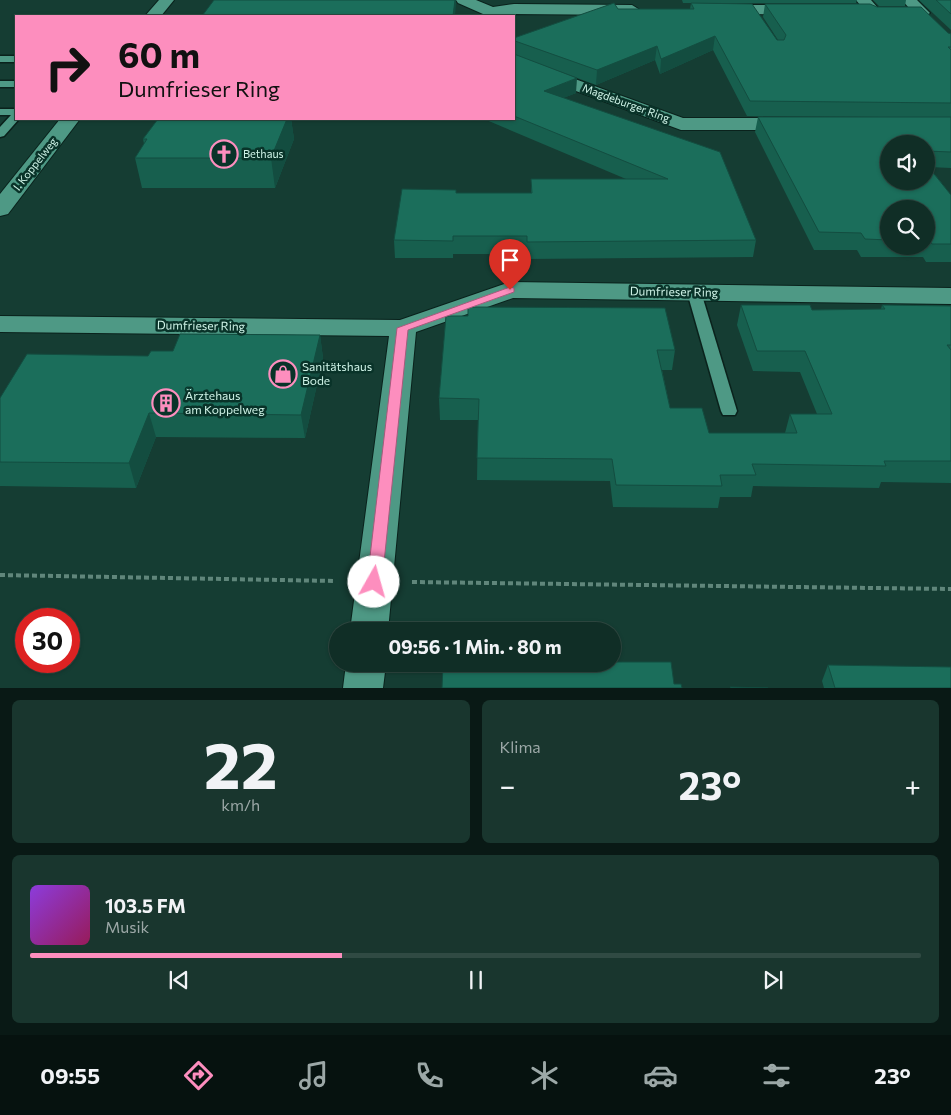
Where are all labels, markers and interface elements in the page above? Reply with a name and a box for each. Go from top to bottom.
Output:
text: 60 m [118,32,200,75]
icon: right [35,35,100,100]
text: Dumfrieser Ring [118,75,280,102]
street label: Magdeburger Ring [581,81,672,124]
street label: I. Koppelweg [10,135,59,193]
map controls [880,135,935,255]
button: sound [880,135,935,190]
church icon: Bethaus [209,139,239,169]
place label: Bethaus [243,147,284,160]
button: search [880,200,935,255]
pin [489,239,531,290]
icon: arrive [496,246,524,274]
street label: Dumfrieser Ring [630,283,719,299]
street label: Dumfrieser Ring [157,317,246,333]
shop icon: Sanitätshaus Bode [268,359,298,389]
place label: Sanitätshaus Bode [302,359,372,387]
building icon: Ärztehaus am Koppelweg [151,388,181,418]
place label: Ärztehaus am Koppelweg [185,388,265,416]
position arrow [347,555,399,607]
speed limit sign: 30 [15,608,80,673]
text: 09:56 · 1 Min. · 80 m [388,635,562,658]
text: 22 [204,723,278,802]
text: Klima [500,737,541,756]
text: 23° [679,761,741,808]
text: − [500,768,515,802]
text: + [905,768,921,802]
text: km/h [221,795,260,814]
text: 103.5 FM [105,894,186,917]
text: Musik [105,917,149,936]
icon: previous [165,966,193,994]
icon: pause [462,966,490,994]
icon: next [759,966,787,994]
icon: directions [181,1058,216,1093]
icon: music [296,1058,331,1093]
icon: phone [412,1058,447,1093]
icon: climate [527,1058,562,1093]
icon: car [643,1058,678,1093]
icon: filters [759,1058,794,1093]
text: 09:55 [40,1062,100,1089]
text: 23° [874,1062,911,1089]

